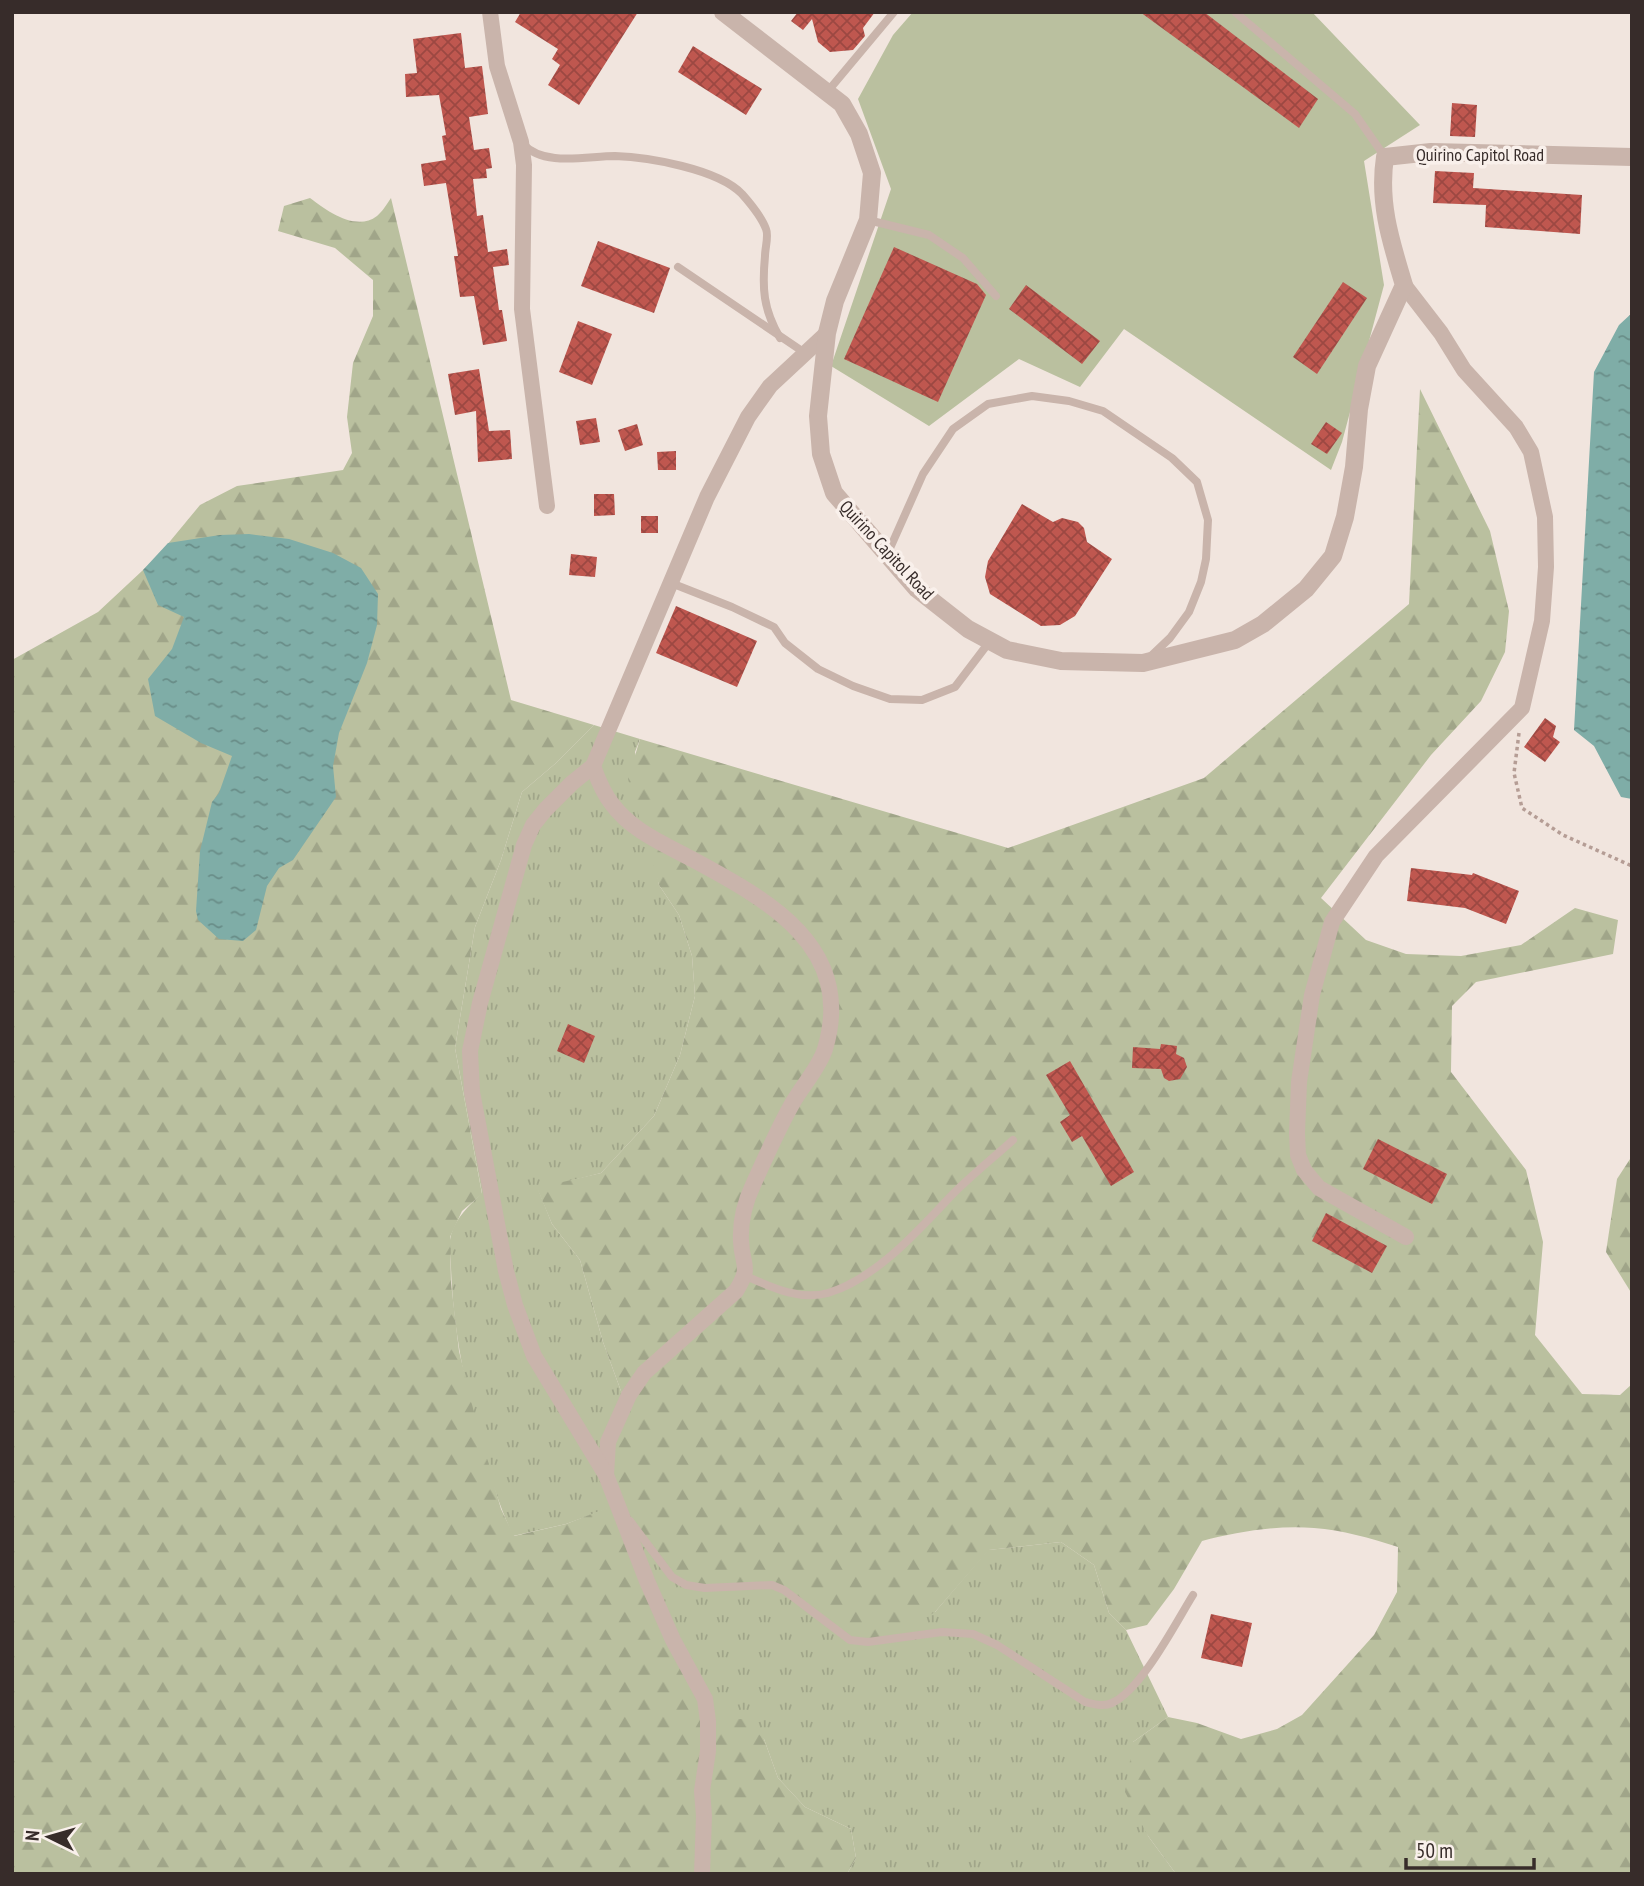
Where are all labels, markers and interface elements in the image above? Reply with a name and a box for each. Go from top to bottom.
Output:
street label: Quirino Capitol Road [1416,143,1544,166]
street label: Quirino Capitol Road [835,495,939,605]
north arrow [14,1802,84,1872]
scale bar [1406,1826,1534,1870]
text: N [20,1829,44,1842]
text: 50 m [1416,1837,1453,1864]

